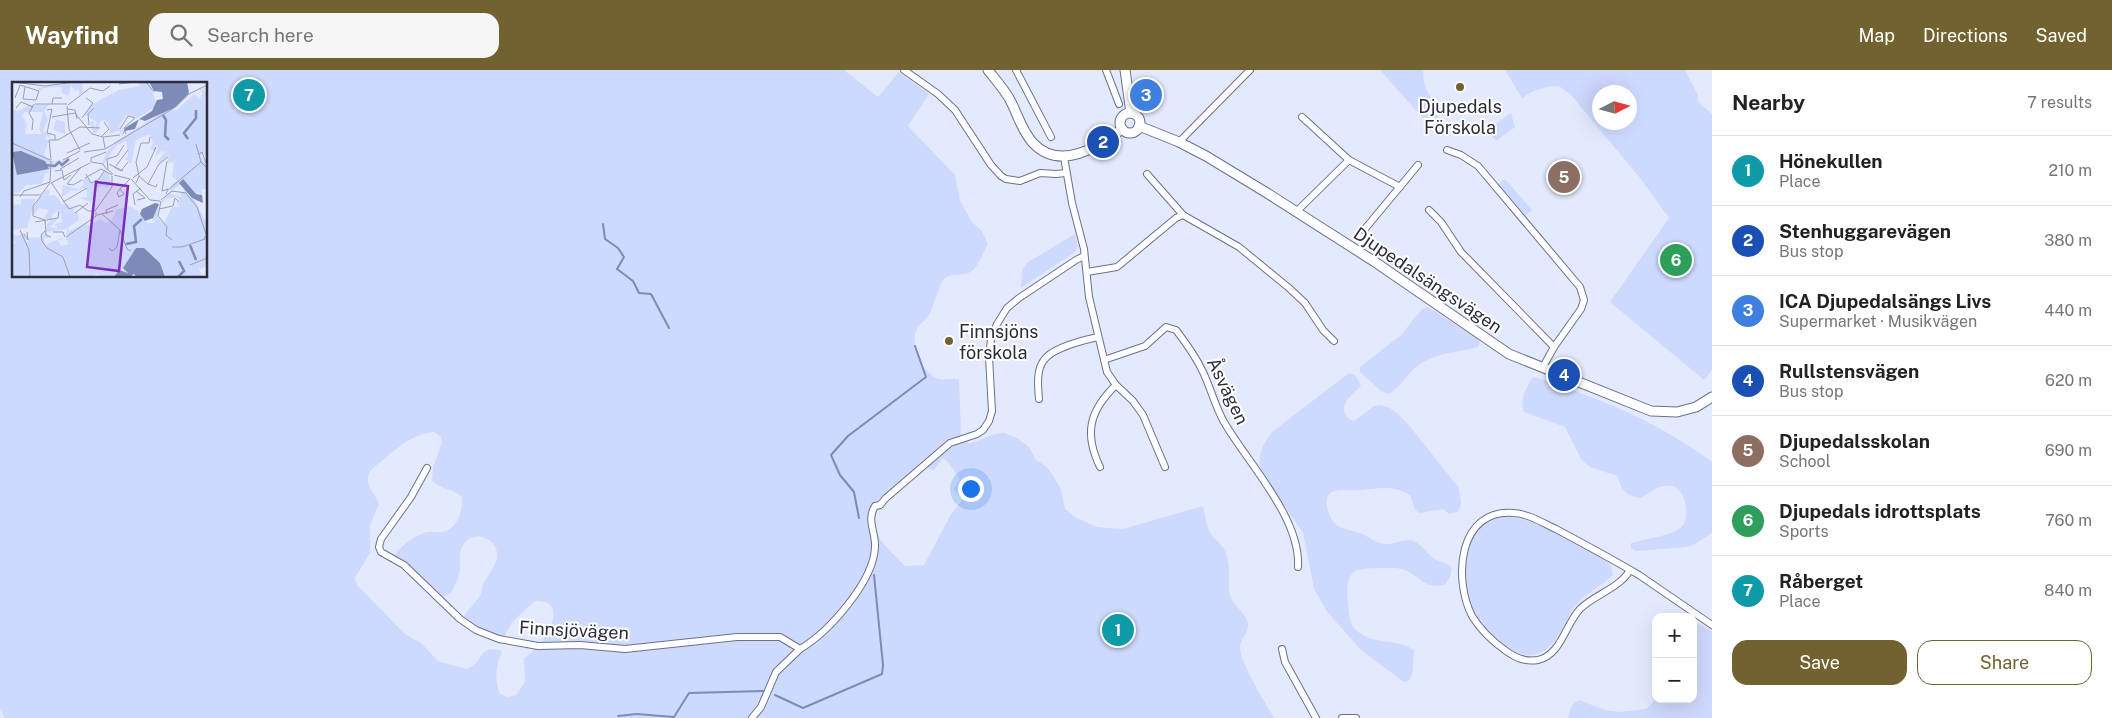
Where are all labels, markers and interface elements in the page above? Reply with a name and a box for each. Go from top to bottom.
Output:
search box [149,13,499,58]
text: Wayfind [25,21,119,49]
icon: search [167,21,195,49]
text: Search here [207,24,314,46]
text: Map [1858,25,1895,46]
text: Directions [1923,25,2008,46]
text: Saved [2036,25,2087,46]
pin: 7 [233,76,265,114]
pin: 3 [1130,76,1162,114]
marker: Djupedals Förskola [1454,81,1466,93]
inset map [12,82,208,278]
north arrow [1592,85,1637,130]
text: Nearby [1732,90,1805,115]
text: 7 results [2027,93,2092,112]
place label: Djupedals Förskola [1418,96,1502,138]
pin: 2 [1087,123,1119,161]
text: Hönekullen [1779,150,1883,172]
pin: 5 [1548,158,1580,196]
text: 1 [1745,161,1751,180]
text: 210 m [2048,161,2092,180]
text: Place [1779,172,1821,191]
text: Stenhuggarevägen [1779,220,1951,242]
street label: Djupedalsängsvägen [1350,223,1506,337]
text: 2 [1743,231,1753,250]
text: 380 m [2044,231,2092,250]
pin: 6 [1660,241,1692,279]
text: Bus stop [1779,242,1843,261]
text: ICA Djupedalsängs Livs [1779,290,1991,312]
text: 3 [1743,301,1753,320]
text: 440 m [2044,301,2092,320]
text: Supermarket · Musikvägen [1779,312,1977,331]
place label: Finnsjöns förskola [959,321,1038,363]
marker: Finnsjöns förskola [943,335,955,347]
street label: Åsvägen [1203,353,1255,428]
pin: 4 [1548,356,1580,394]
text: Rullstensvägen [1779,360,1919,382]
text: 4 [1743,371,1753,390]
text: 620 m [2045,371,2092,390]
text: Bus stop [1779,382,1843,401]
text: Djupedalsskolan [1779,430,1930,452]
text: 5 [1743,441,1753,460]
text: 690 m [2045,441,2092,460]
text: School [1779,452,1830,471]
your location [958,476,984,502]
text: Djupedals idrottsplats [1779,500,1981,522]
text: 6 [1743,511,1753,530]
text: 760 m [2045,511,2092,530]
text: Sports [1779,522,1829,541]
text: Råberget [1779,570,1863,592]
text: 7 [1743,581,1753,600]
text: 840 m [2044,581,2092,600]
text: Place [1779,592,1821,611]
pin: 1 [1102,611,1134,649]
map controls [1652,613,1697,703]
button: + [1652,613,1697,658]
street label: Finnsjövägen [518,617,630,643]
button: Save [1732,640,1907,685]
button: Share [1917,640,2092,685]
button: − [1652,658,1697,703]

